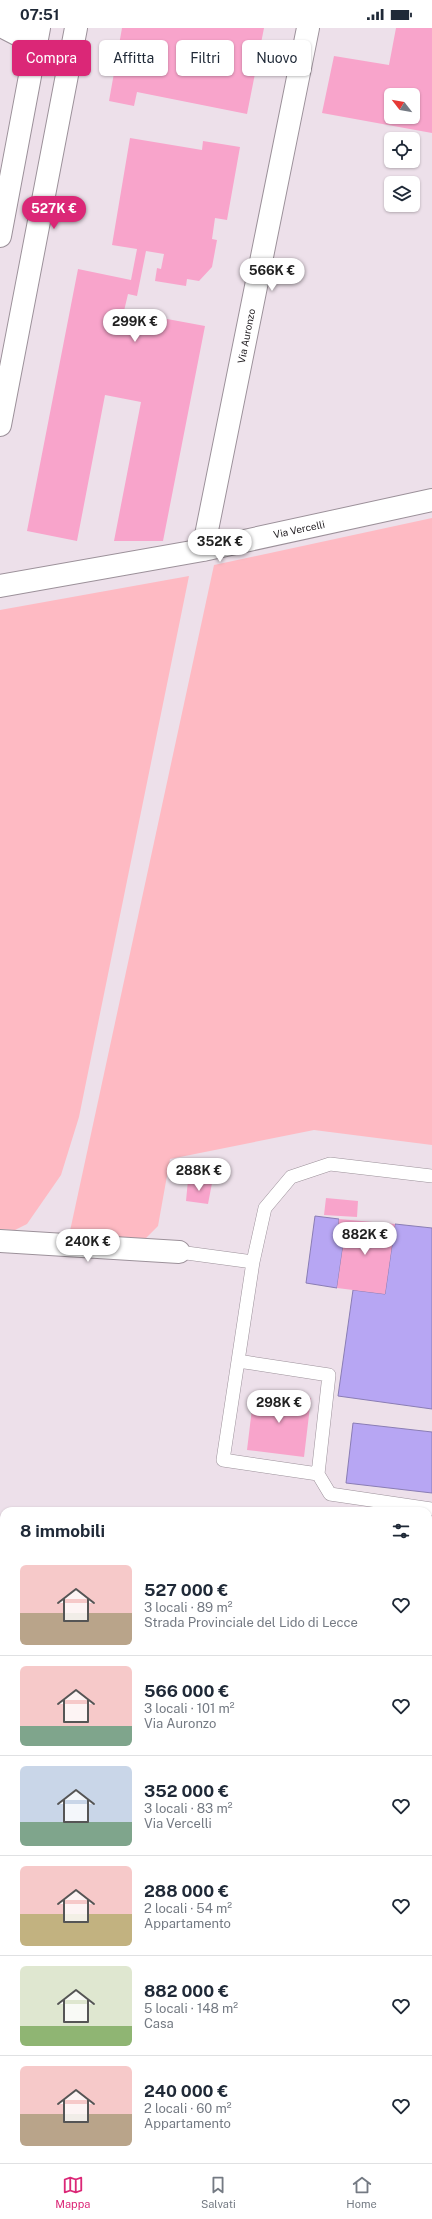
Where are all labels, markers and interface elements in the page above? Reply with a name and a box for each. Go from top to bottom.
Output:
text: 07:51 [20,6,59,23]
chip: Compra [12,40,91,76]
chip: Affitta [99,40,168,76]
chip: Filtri [176,40,234,76]
chip: Nuovo [242,40,311,76]
north arrow [384,88,420,124]
map controls [384,88,420,212]
button: locate [384,132,420,168]
button: layers [384,176,420,212]
pin: 527K € [21,196,87,230]
text: 527K € [31,201,77,216]
pin: 566K € [239,258,305,292]
text: 566K € [249,263,295,278]
street label: Via Auronzo [235,307,257,364]
pin: 299K € [102,309,168,343]
text: 299K € [112,314,158,329]
street label: Via Vercelli [272,518,326,540]
pin: 352K € [187,529,253,563]
text: 352K € [197,534,243,549]
pin: 288K € [166,1158,232,1192]
text: 288K € [176,1163,222,1178]
pin: 882K € [332,1222,398,1256]
text: 882K € [342,1227,388,1242]
pin: 240K € [55,1229,121,1263]
text: 240K € [65,1234,111,1249]
pin: 298K € [246,1390,312,1424]
text: 298K € [256,1395,302,1410]
icon: filters [390,1520,412,1542]
text: 8 immobili [20,1521,105,1541]
text: 527 000 € [144,1580,228,1600]
icon: home [52,1581,100,1629]
icon: heart [390,1594,412,1616]
text: 3 locali · 89 m² [144,1600,232,1615]
text: Strada Provinciale del Lido di Lecce [144,1615,358,1630]
text: 566 000 € [144,1681,229,1701]
icon: home [52,1682,100,1730]
icon: heart [390,1695,412,1717]
text: 3 locali · 101 m² [144,1701,235,1716]
text: Via Auronzo [144,1716,216,1731]
text: 352 000 € [144,1781,229,1801]
icon: home [52,1782,100,1830]
icon: heart [390,1795,412,1817]
text: 3 locali · 83 m² [144,1801,233,1816]
text: Via Vercelli [144,1816,212,1831]
text: 288 000 € [144,1881,229,1901]
icon: home [52,1882,100,1930]
icon: heart [390,1895,412,1917]
text: 2 locali · 54 m² [144,1901,232,1916]
text: Appartamento [144,1916,231,1931]
text: 882 000 € [144,1981,229,2001]
icon: home [52,1982,100,2030]
icon: heart [390,1995,412,2017]
text: 5 locali · 148 m² [144,2001,238,2016]
text: Casa [144,2016,174,2031]
text: 240 000 € [144,2081,228,2101]
icon: home [52,2082,100,2130]
icon: heart [390,2095,412,2117]
text: 2 locali · 60 m² [144,2101,232,2116]
text: Appartamento [144,2116,231,2131]
tab: Mappa [55,2174,90,2210]
tab: Salvati [201,2174,236,2210]
tab: Home [346,2174,377,2210]

